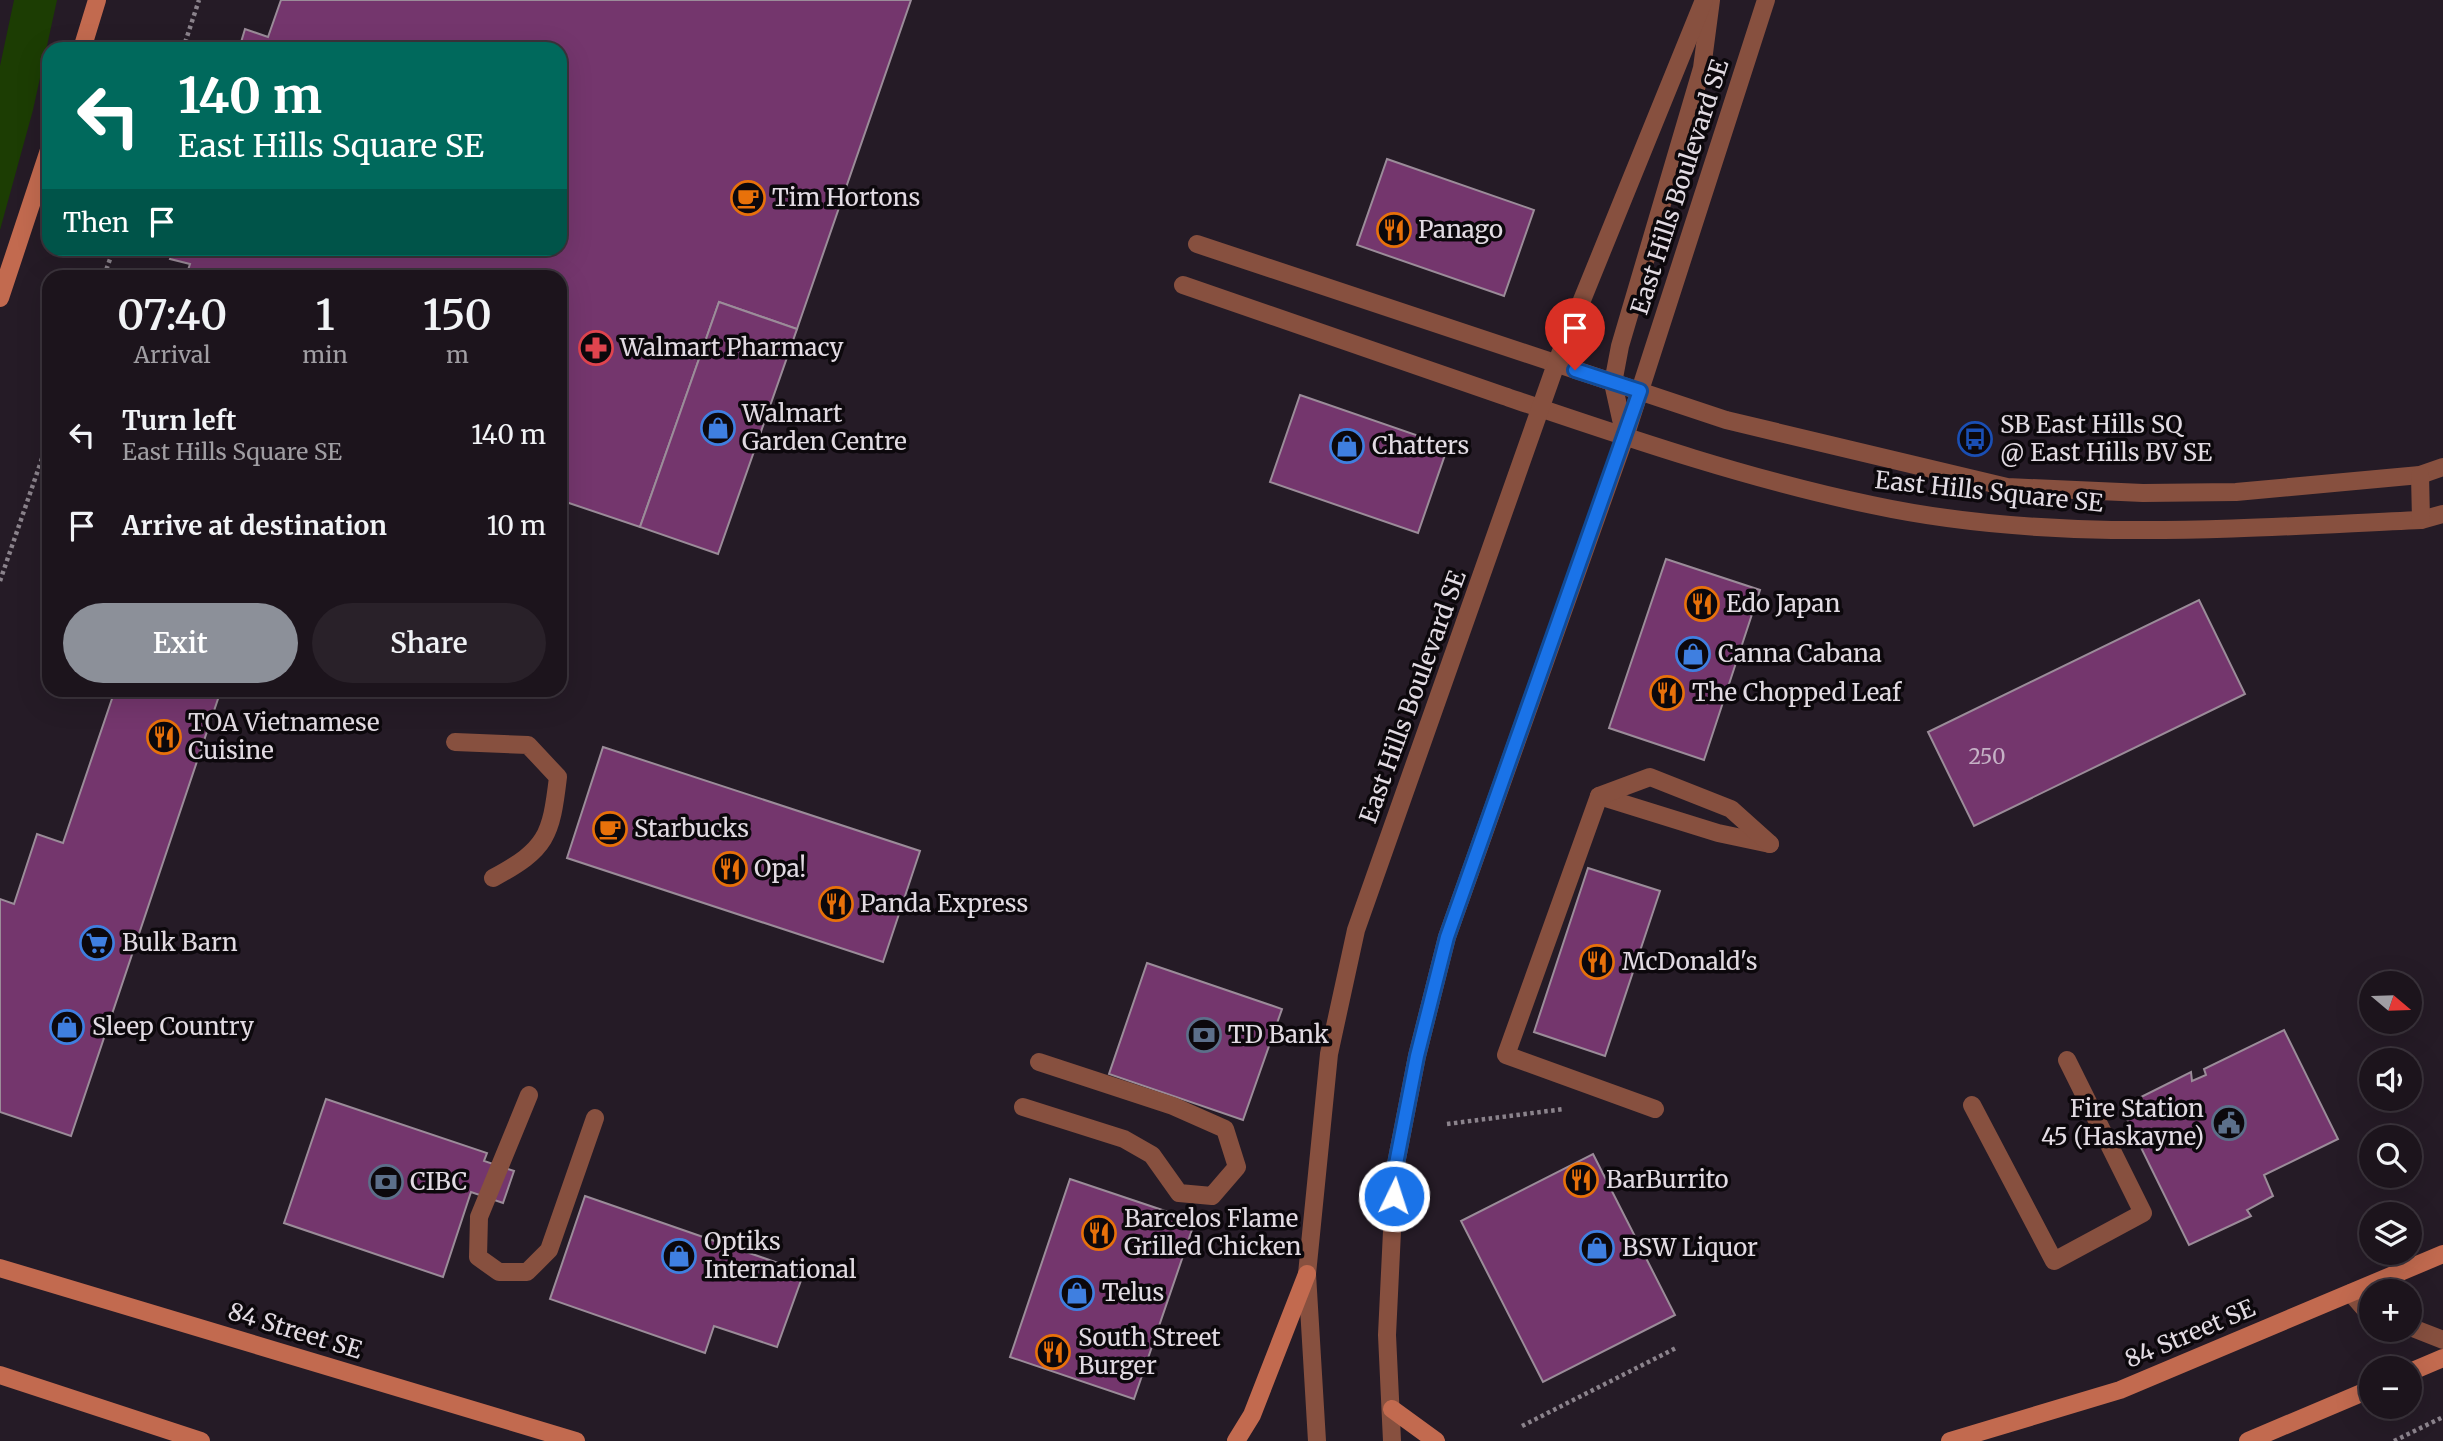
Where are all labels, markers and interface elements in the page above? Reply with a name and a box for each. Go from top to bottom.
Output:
street label: East Hills Boulevard SE [1624,55,1736,318]
text: 140 m [178,65,322,126]
icon: left [63,70,154,161]
text: East Hills Square SE [178,126,484,166]
cafe icon: Tim Hortons [729,179,767,217]
place label: Tim Hortons [772,182,920,213]
icon: arrive [143,203,181,241]
text: Then [63,206,129,239]
restaurant icon: Panago [1375,211,1413,249]
place label: Panago [1418,214,1503,245]
text: 07:40 [117,289,227,341]
text: 1 [315,289,335,341]
text: 150 [423,289,492,341]
pin [1545,298,1605,370]
icon: arrive [1556,309,1594,347]
pharmacy icon: Walmart Pharmacy [577,329,615,367]
place label: Walmart Pharmacy [619,332,844,363]
text: Arrival [134,340,211,369]
text: min [302,340,348,369]
text: m [446,340,469,369]
place label: Walmart Garden Centre [741,398,907,457]
text: Turn left [122,404,236,437]
shop icon: Walmart Garden Centre [699,409,737,447]
place label: SB East Hills SQ @ East Hills BV SE [2000,409,2213,468]
icon: left [63,416,101,454]
text: 140 m [471,418,546,451]
bus stop icon: SB East Hills SQ @ East Hills BV SE [1956,420,1994,458]
shop icon: Chatters [1328,427,1366,465]
place label: Chatters [1372,430,1469,461]
text: East Hills Square SE [122,437,342,466]
street label: East Hills Square SE [1873,464,2105,519]
icon: arrive [63,507,101,545]
text: Arrive at destination [122,509,387,542]
text: 10 m [487,509,546,542]
street label: East Hills Boulevard SE [1352,566,1473,827]
restaurant icon: Edo Japan [1683,585,1721,623]
place label: Edo Japan [1726,588,1840,619]
button: Exit [63,603,298,683]
button: Share [312,603,546,683]
shop icon: Canna Cabana [1674,635,1712,673]
place label: Canna Cabana [1718,638,1882,669]
restaurant icon: The Chopped Leaf [1648,674,1686,712]
place label: The Chopped Leaf [1692,677,1902,708]
place label: TOA Vietnamese Cuisine [188,707,379,766]
restaurant icon: TOA Vietnamese Cuisine [145,718,183,756]
house number: 250 [1968,743,2006,770]
cafe icon: Starbucks [591,810,629,848]
place label: Starbucks [634,813,749,844]
restaurant icon: Opa! [711,850,749,888]
place label: Opa! [754,853,806,884]
restaurant icon: Panda Express [817,885,855,923]
place label: Panda Express [860,888,1028,919]
supermarket icon: Bulk Barn [78,924,116,962]
place label: Bulk Barn [122,927,238,958]
restaurant icon: McDonald's [1578,943,1616,981]
place label: McDonald's [1622,946,1757,977]
north arrow [2359,971,2422,1034]
map controls [2359,971,2422,1419]
shop icon: Sleep Country [48,1008,86,1046]
place label: Sleep Country [92,1011,254,1042]
bank icon: TD Bank [1185,1016,1223,1054]
place label: TD Bank [1228,1019,1330,1050]
button: sound [2359,1048,2422,1111]
place label: Fire Station 45 (Haskayne) [2041,1093,2204,1152]
public building icon: Fire Station 45 (Haskayne) [2210,1104,2248,1142]
button: search [2359,1125,2422,1188]
position arrow [1357,1159,1431,1233]
restaurant icon: BarBurrito [1562,1161,1600,1199]
bank icon: CIBC [367,1163,405,1201]
place label: BarBurrito [1606,1164,1729,1195]
place label: CIBC [410,1166,467,1197]
button: layers [2359,1202,2422,1265]
place label: Barcelos Flame Grilled Chicken [1124,1203,1302,1262]
restaurant icon: Barcelos Flame Grilled Chicken [1080,1214,1118,1252]
place label: Optiks International [704,1226,857,1285]
shop icon: BSW Liquor [1578,1229,1616,1267]
place label: BSW Liquor [1622,1232,1758,1263]
shop icon: Optiks International [660,1237,698,1275]
shop icon: Telus [1058,1274,1096,1312]
place label: Telus [1102,1277,1164,1308]
button: + [2359,1279,2422,1342]
street label: 84 Street SE [2120,1292,2260,1375]
street label: 84 Street SE [225,1295,366,1366]
place label: South Street Burger [1078,1322,1221,1381]
restaurant icon: South Street Burger [1034,1333,1072,1371]
button: − [2359,1356,2422,1419]

